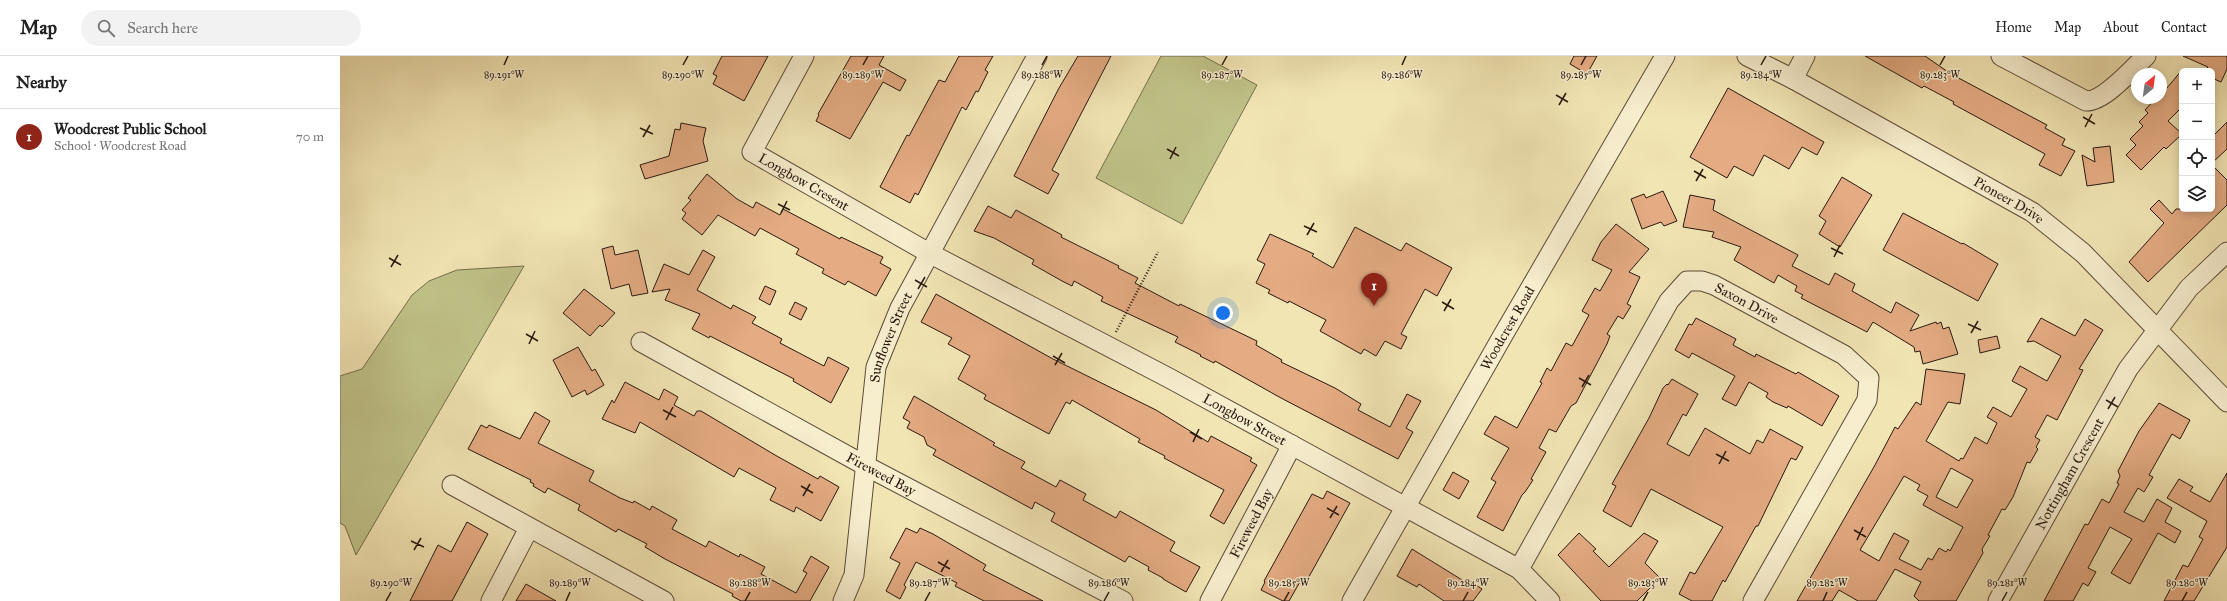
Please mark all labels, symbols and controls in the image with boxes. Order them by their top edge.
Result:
search box [81,10,361,46]
text: Map [20,16,57,39]
icon: search [95,17,117,39]
text: Search here [127,19,198,37]
text: Home [1995,19,2032,36]
text: Map [2054,19,2081,36]
text: About [2103,19,2139,36]
text: Contact [2161,19,2207,36]
north arrow [2131,68,2167,104]
map controls [2179,68,2215,212]
button: + [2179,68,2215,104]
text: 89.291°W [484,69,525,81]
text: 89.290°W [662,69,705,81]
text: 89.289°W [842,69,884,81]
text: 89.288°W [1021,69,1063,81]
text: 89.287°W [1201,69,1243,81]
text: 89.286°W [1381,69,1423,81]
text: 89.285°W [1561,69,1602,81]
text: 89.284°W [1740,69,1782,81]
text: 89.283°W [1920,69,1961,81]
text: Nearby [16,72,67,93]
button: − [2179,104,2215,140]
text: Woodcrest Public School [54,120,207,138]
text: 1 [26,129,32,145]
text: 70 m [296,129,324,145]
text: School · Woodcrest Road [54,138,187,154]
button: locate [2179,140,2215,176]
street label: Longbow Cresent [755,149,852,215]
street label: Pioneer Drive [1970,173,2048,228]
button: layers [2179,176,2215,212]
pin: 1 [1361,273,1387,306]
street label: Saxon Drive [1712,279,1782,327]
street label: Woodcrest Road [1477,283,1539,373]
street label: Sunflower Street [866,289,916,383]
your location [1213,303,1233,323]
street label: Longbow Street [1200,390,1289,449]
street label: Nottingham Crescent [2032,415,2108,533]
street label: Fireweed Bay [843,449,919,500]
street label: Fireweed Bay [1226,485,1277,561]
text: 89.290°W [370,577,413,589]
text: 89.289°W [549,577,591,589]
text: 89.288°W [729,577,771,589]
text: 89.287°W [909,577,951,589]
text: 89.286°W [1088,577,1130,589]
text: 89.285°W [1269,577,1310,589]
text: 89.284°W [1447,577,1489,589]
text: 89.283°W [1628,577,1669,589]
text: 89.282°W [1806,577,1848,589]
text: 89.281°W [1987,577,2028,589]
text: 89.280°W [2166,577,2208,589]

